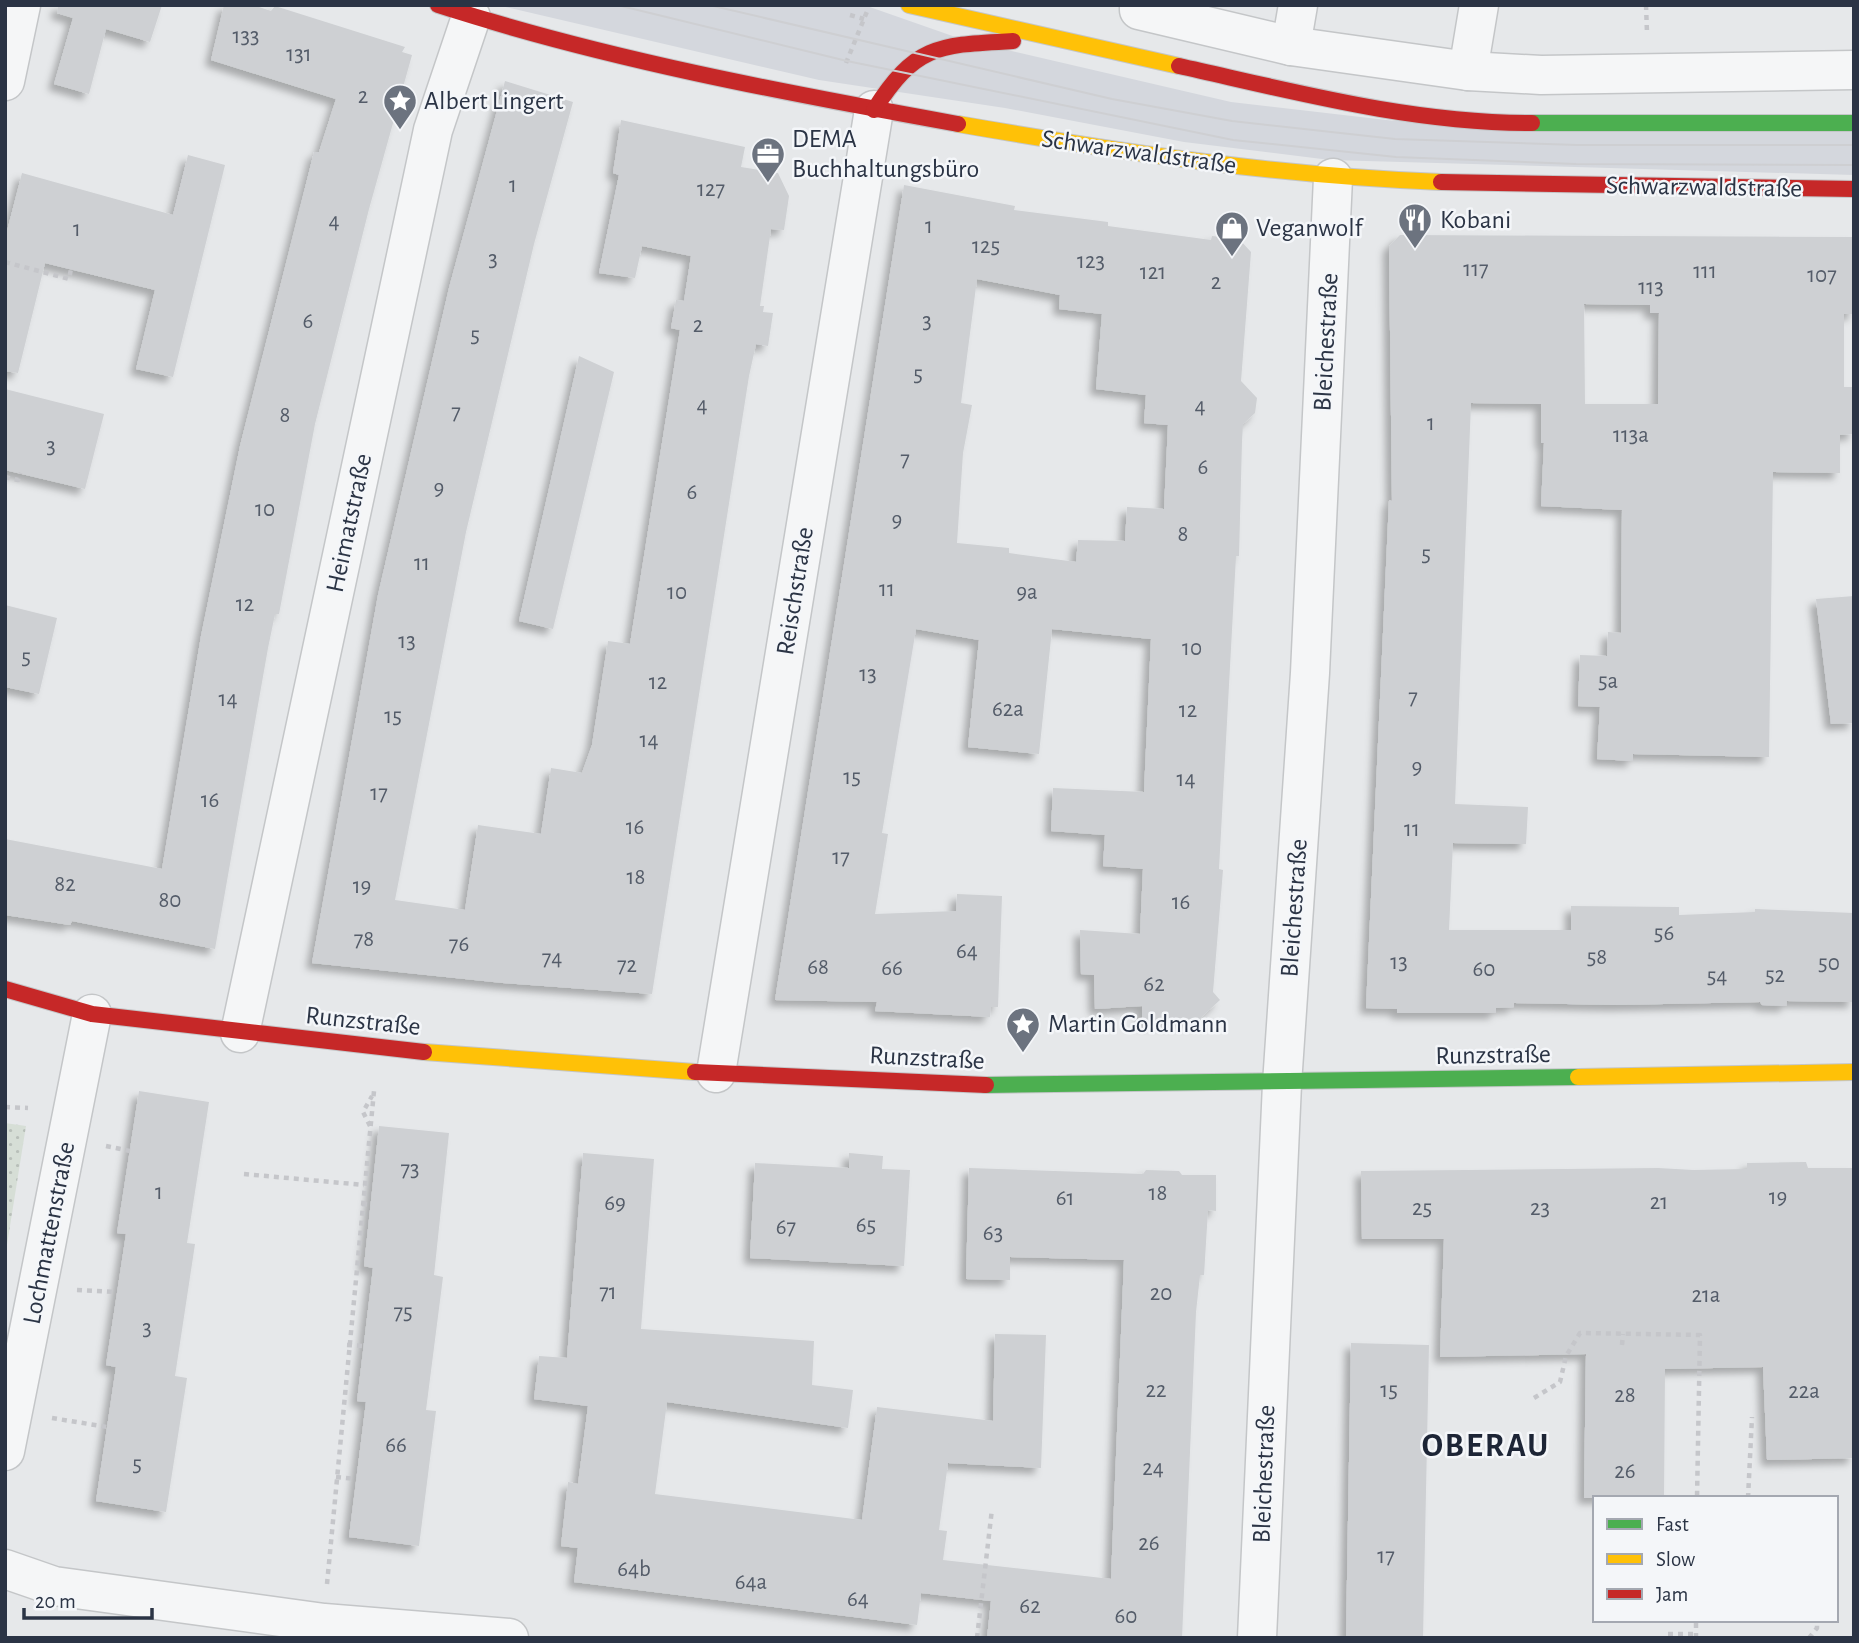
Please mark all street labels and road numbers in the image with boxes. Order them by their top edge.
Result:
street label: Schwarzwaldstraße [1040,125,1238,179]
street label: Schwarzwaldstraße [1606,172,1802,202]
street label: Bleichestraße [1309,272,1343,412]
street label: Heimatstraße [322,451,376,595]
street label: Reischstraße [772,525,818,657]
street label: Bleichestraße [1276,838,1312,978]
street label: Runzstraße [304,1002,422,1040]
street label: Runzstraße [1435,1041,1551,1069]
street label: Runzstraße [869,1042,985,1074]
street label: Lochmattenstraße [19,1140,79,1326]
street label: Bleichestraße [1249,1404,1279,1544]

